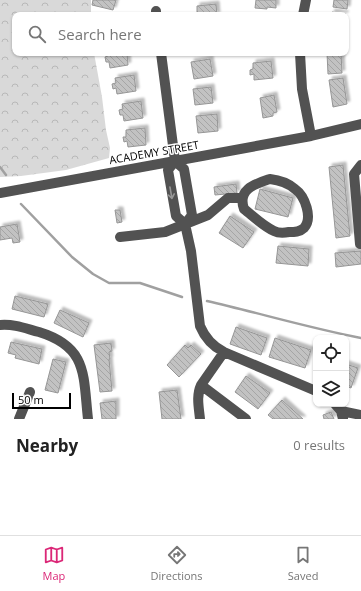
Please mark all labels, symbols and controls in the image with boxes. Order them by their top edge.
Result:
search box [12,12,349,56]
icon: search [26,23,48,45]
text: Search here [58,24,142,44]
street label: ACADEMY STREET [108,137,200,167]
one-way arrow [168,187,176,200]
map controls [313,335,349,407]
button: locate [313,335,349,371]
button: layers [313,371,349,407]
scale bar [12,391,71,410]
text: 50 m [18,392,44,407]
text: Nearby [16,434,78,457]
text: 0 results [293,436,345,454]
tab: Map [43,544,65,583]
tab: Directions [151,544,203,583]
tab: Saved [288,544,318,583]

